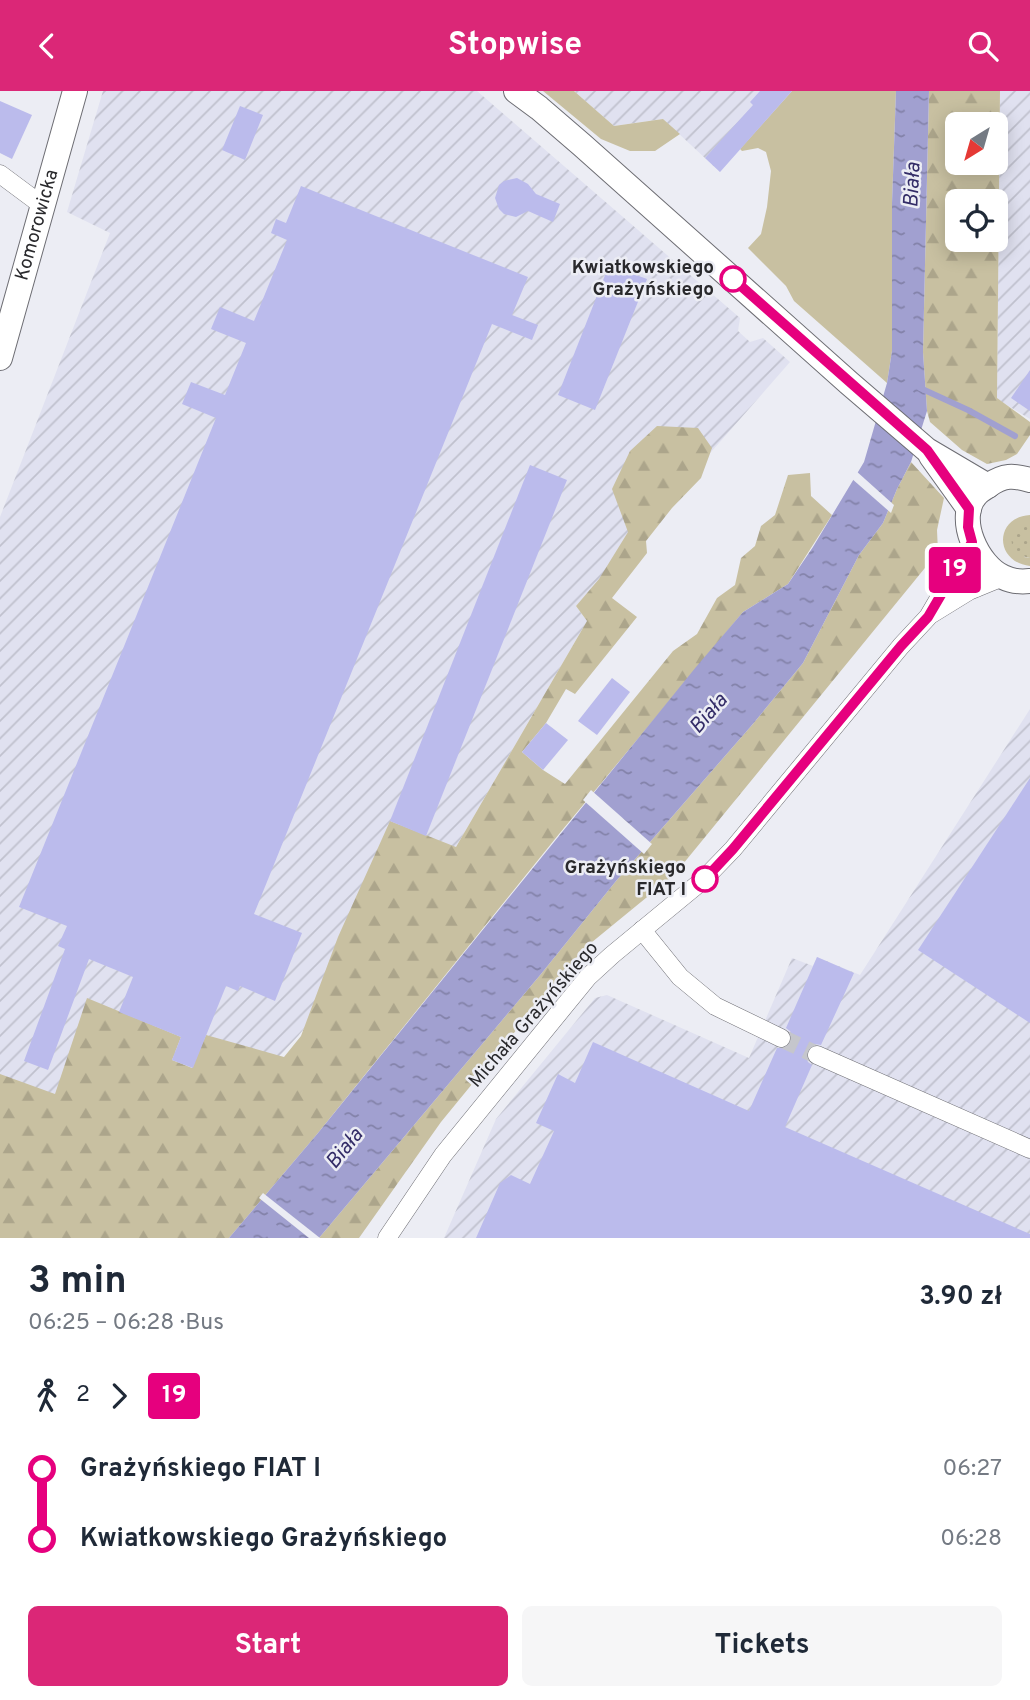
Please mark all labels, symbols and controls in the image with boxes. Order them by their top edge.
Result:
text: Stopwise [448,26,582,66]
icon: back [28,27,66,65]
icon: search [964,27,1002,65]
north arrow [945,112,1008,175]
map controls [945,112,1008,252]
water label: Biała [898,161,928,208]
street label: Komorowicka [10,167,64,283]
button: locate [945,189,1008,252]
place label: Kwiatkowskiego Grażyńskiego [572,256,714,302]
marker: Kwiatkowskiego Grażyńskiego [720,266,746,292]
line badge: 19 [923,547,986,593]
text: 19 [943,555,967,585]
water label: Biała [684,688,734,740]
place label: Grażyńskiego FIAT I [565,856,686,902]
marker: Grażyńskiego FIAT I [692,866,718,892]
street label: Michała Grażyńskiego [464,937,604,1093]
water label: Biała [320,1123,370,1175]
text: 3 min [28,1258,127,1307]
text: 3.90 zł [919,1281,1002,1314]
text: 06:25 – 06:28 · Bus [28,1309,224,1338]
icon: walk [28,1377,66,1415]
icon: forward [100,1377,138,1415]
text: 2 [76,1381,90,1410]
text: 19 [162,1381,186,1411]
text: Grażyńskiego FIAT I [80,1453,321,1486]
text: 06:27 [942,1455,1002,1484]
text: Kwiatkowskiego Grażyńskiego [80,1523,447,1556]
text: 06:28 [940,1525,1002,1554]
button: Start [28,1606,508,1686]
button: Tickets [522,1606,1002,1686]

